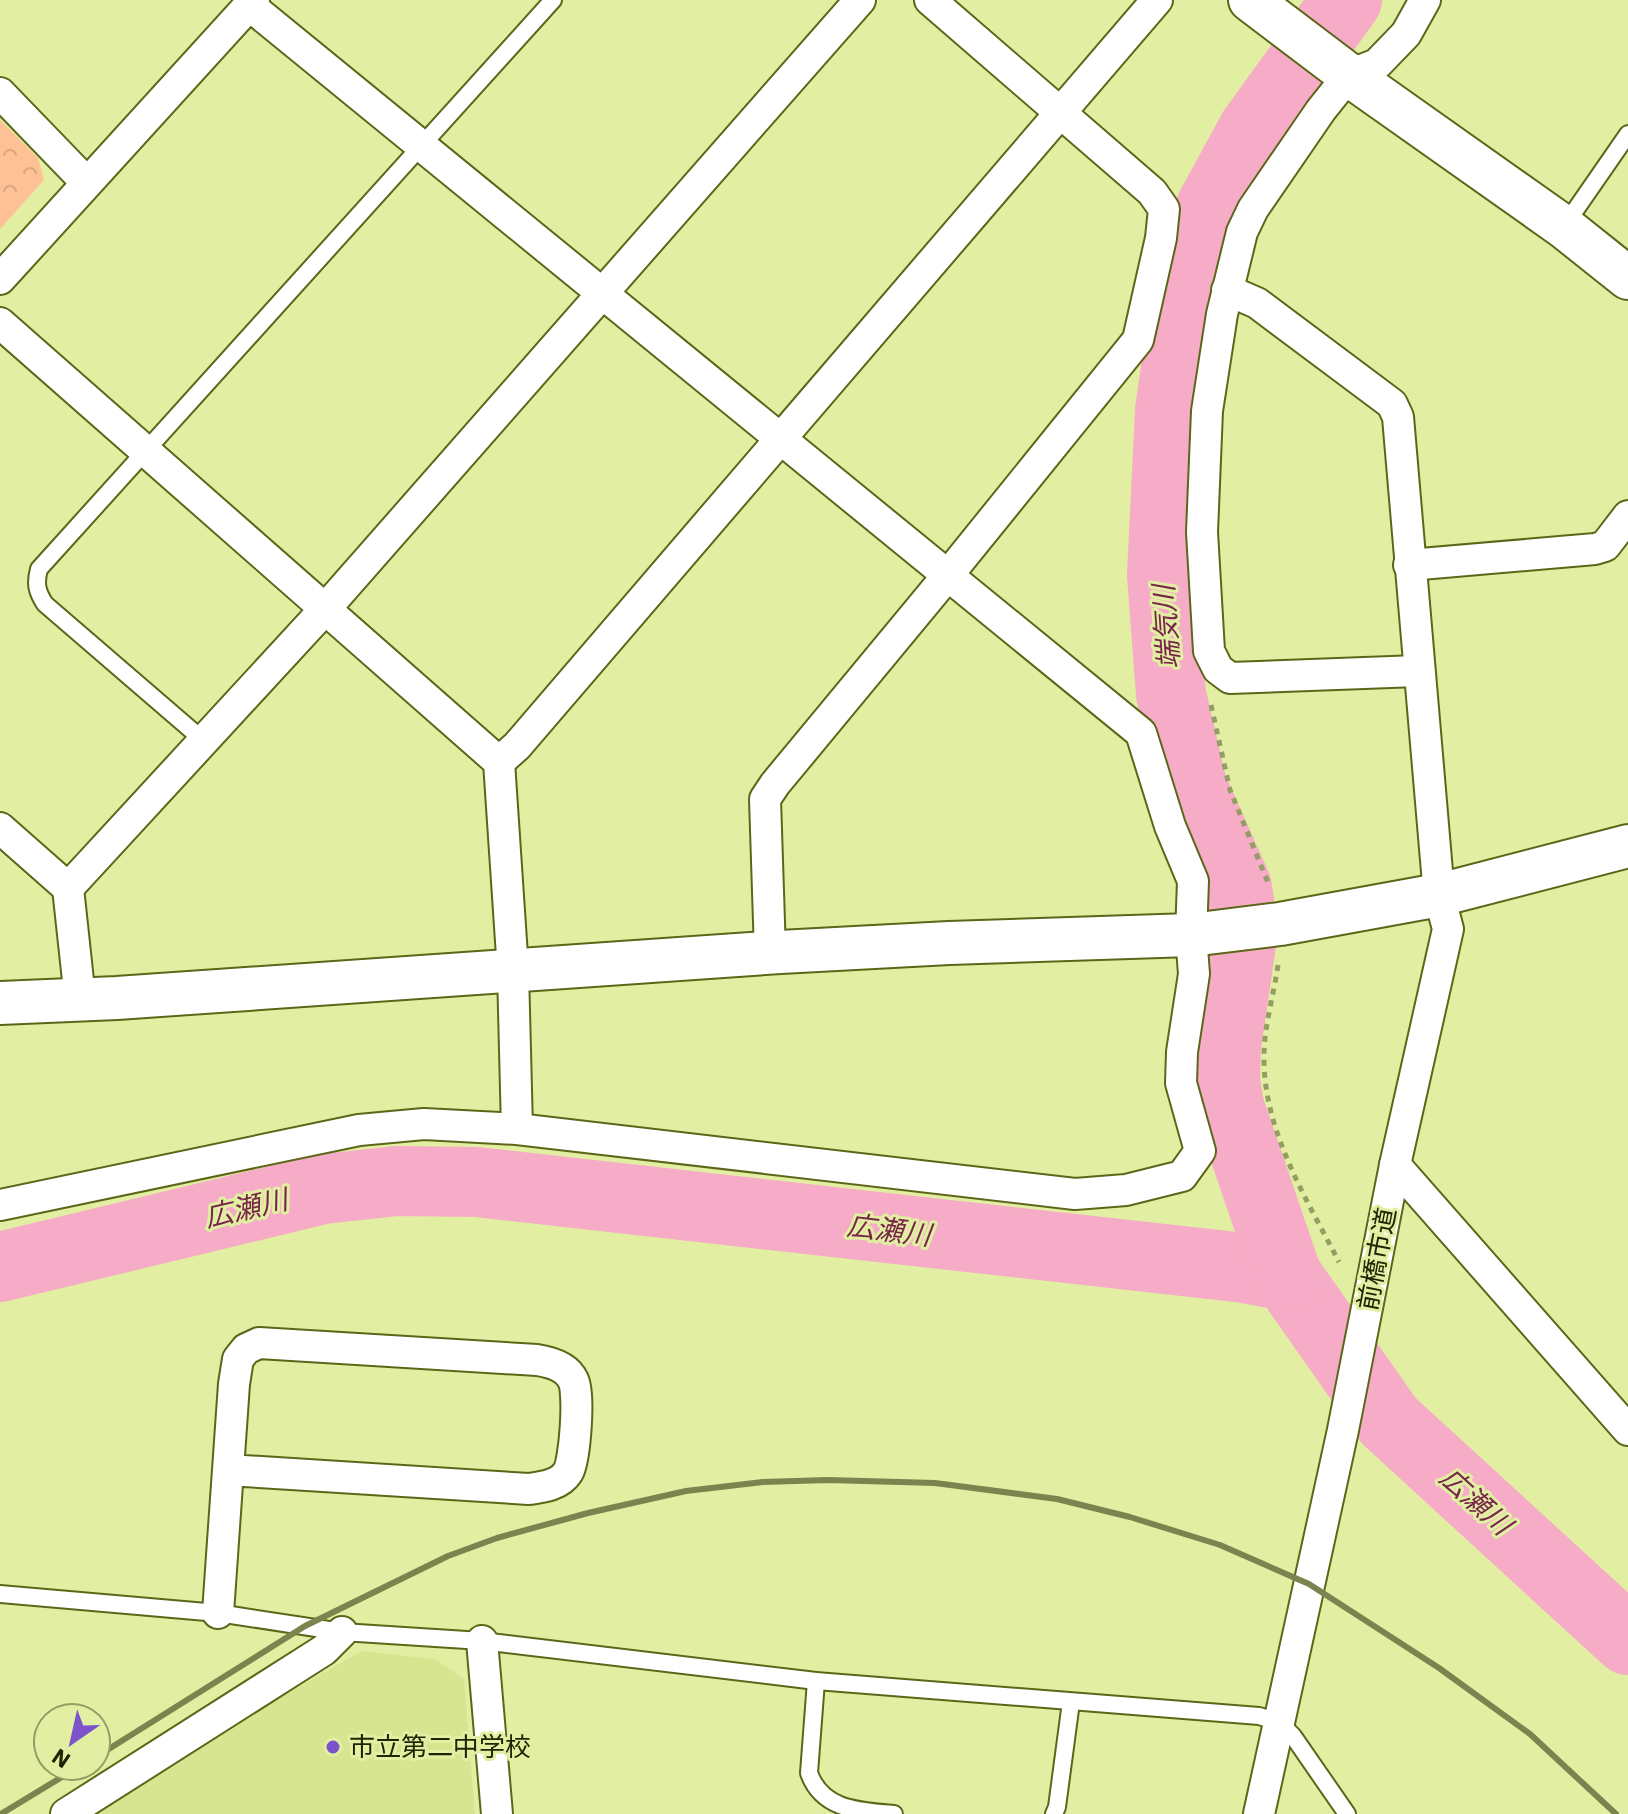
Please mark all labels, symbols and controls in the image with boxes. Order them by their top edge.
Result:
water label: 端気川 [1144,581,1187,670]
water label: 広瀬川 [201,1179,294,1235]
street label: 前橋市道 [1349,1205,1403,1313]
water label: 広瀬川 [845,1206,936,1253]
water label: 広瀬川 [1433,1459,1522,1544]
north arrow [32,1702,112,1782]
place label: 市立第二中学校 [349,1729,531,1763]
marker: 市立第二中学校 [324,1738,342,1756]
text: N [46,1743,75,1775]

